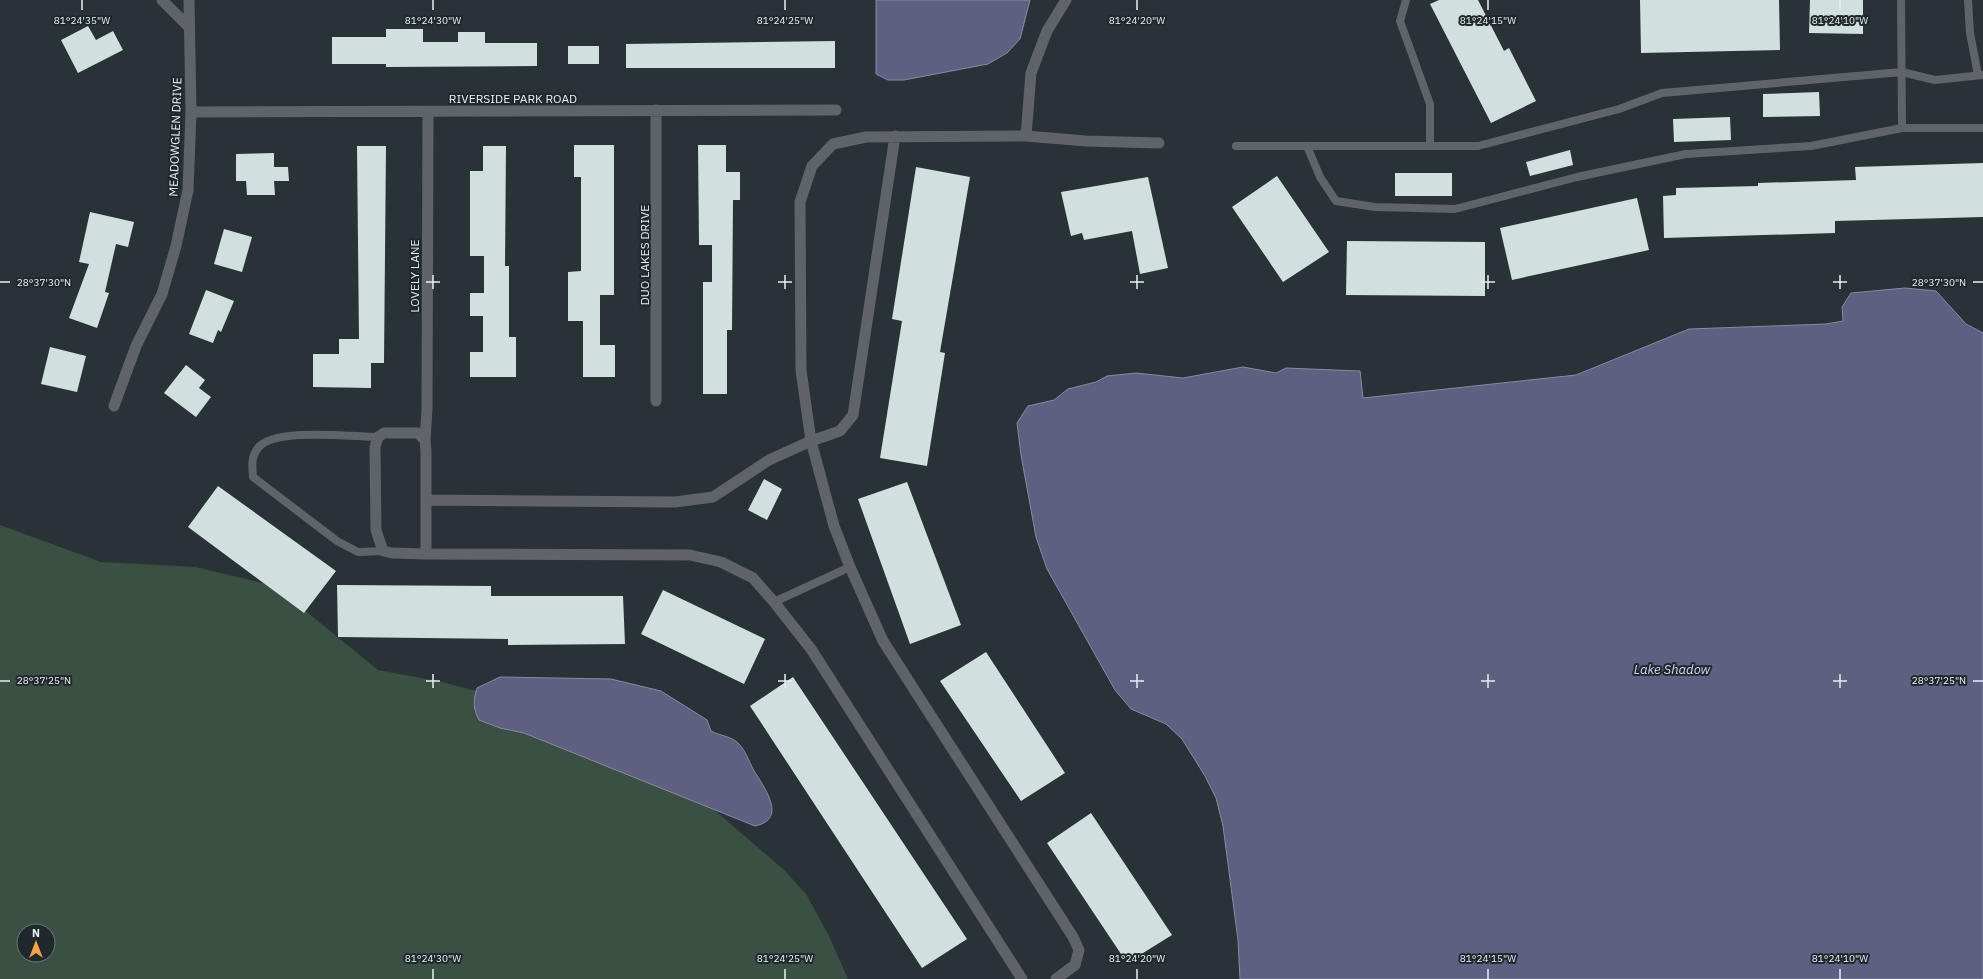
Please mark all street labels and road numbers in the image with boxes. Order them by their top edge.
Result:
street label: MEADOWGLEN DRIVE [165,77,185,197]
street label: RIVERSIDE PARK ROAD [449,91,577,106]
street label: DUO LAKES DRIVE [637,205,652,305]
street label: LOVELY LANE [407,240,422,312]

